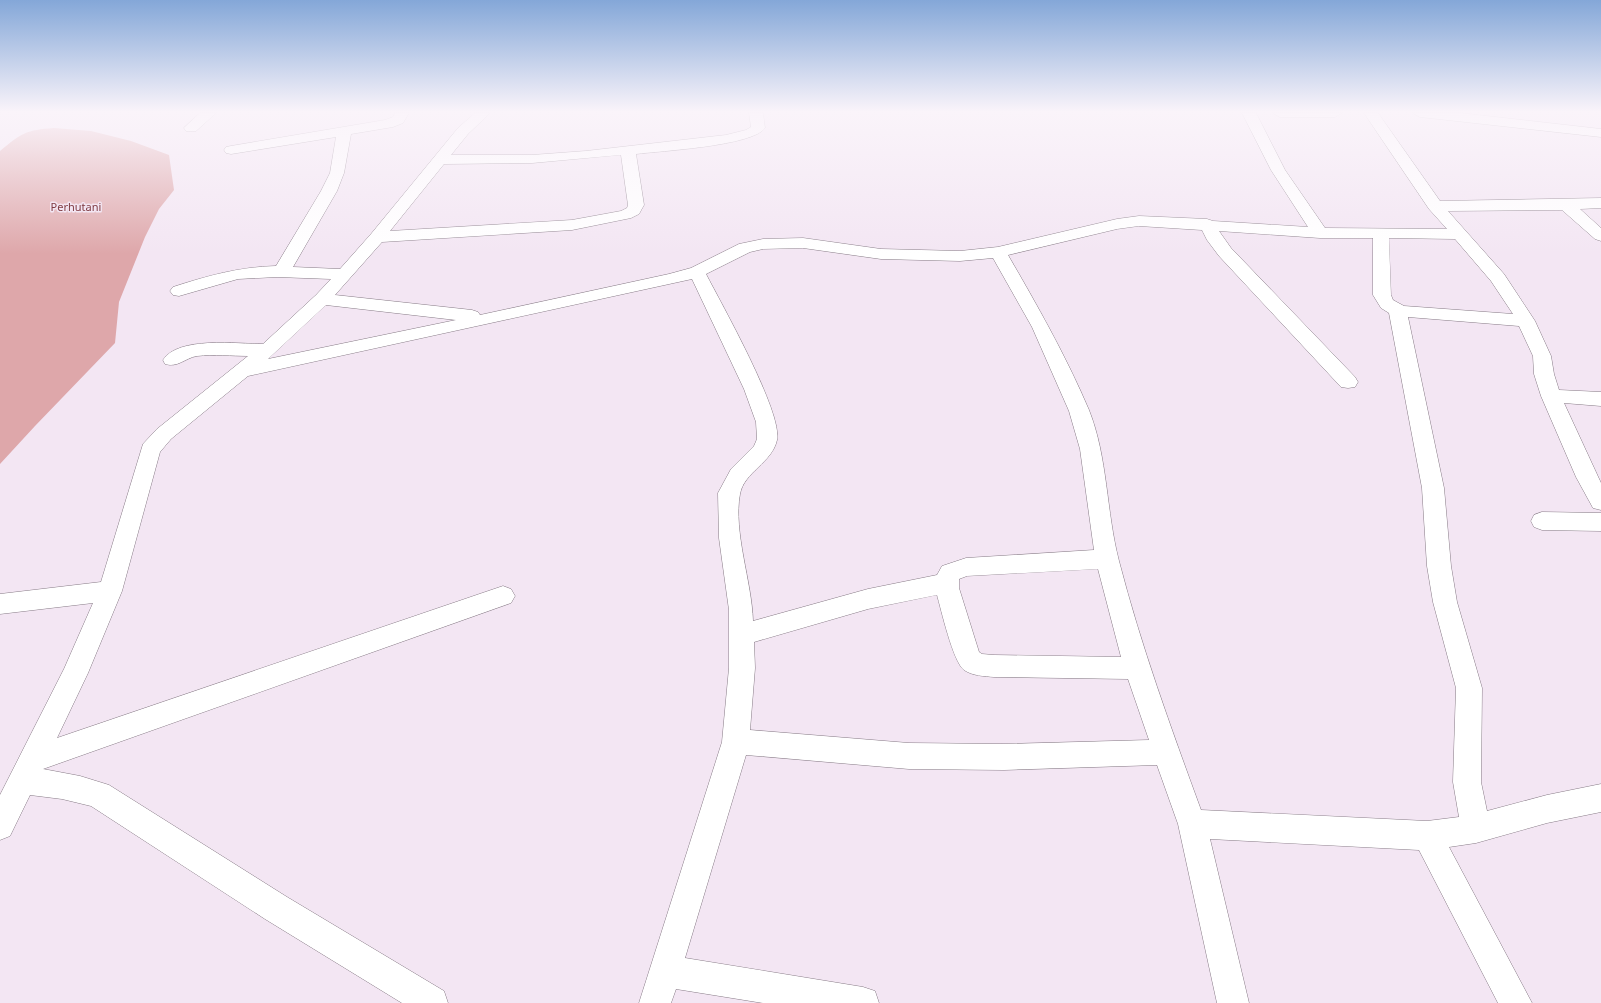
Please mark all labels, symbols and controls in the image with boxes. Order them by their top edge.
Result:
park label: Perhutani [51,199,101,214]

